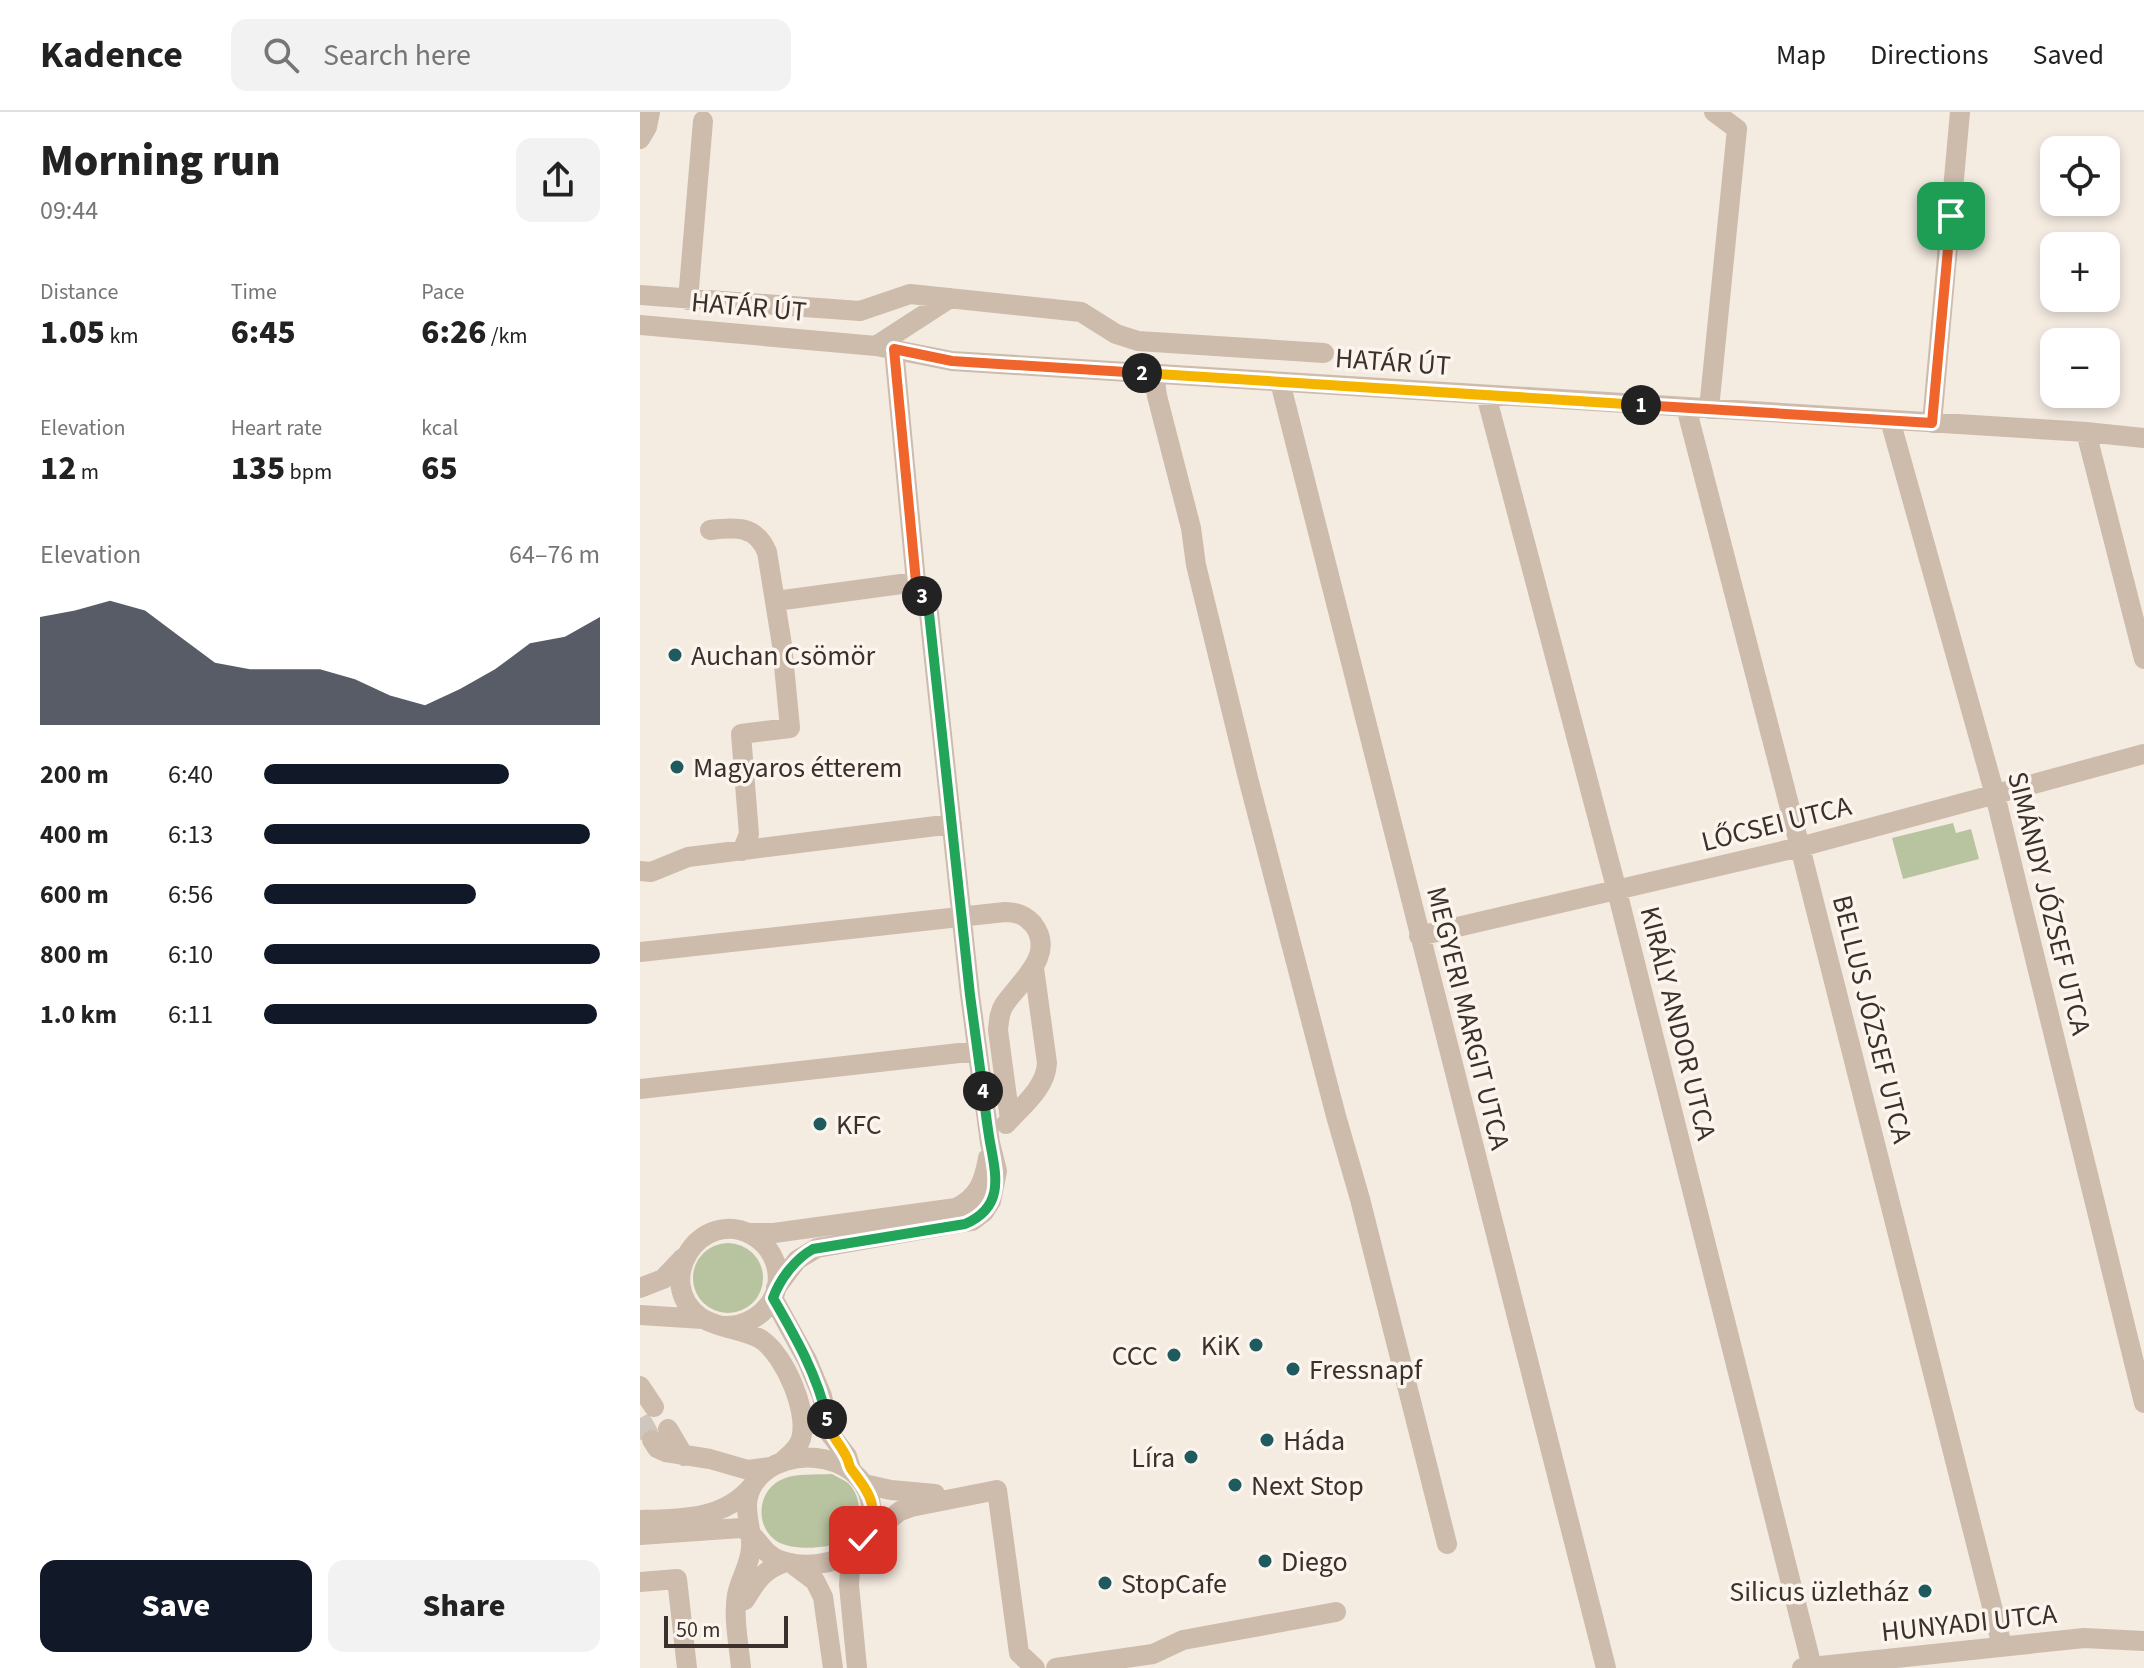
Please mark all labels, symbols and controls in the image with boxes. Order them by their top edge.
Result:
search box [231,19,791,91]
text: Kadence [40,28,183,82]
icon: search [259,33,303,77]
text: Search here [323,34,471,77]
text: Map [1776,35,1826,75]
text: Directions [1870,35,1989,75]
text: Saved [2033,35,2104,75]
text: Morning run [40,130,281,193]
map controls [2040,136,2120,408]
button: locate [2040,136,2120,216]
button: share [516,138,600,222]
pin [1917,182,1985,250]
text: 09:44 [40,192,98,229]
icon: arrive [1929,194,1973,238]
button: + [2040,232,2120,312]
text: Distance [40,276,118,308]
text: Time [231,276,277,308]
text: Pace [421,276,464,308]
street label: HATÁR ÚT [690,282,808,332]
text: 1.05 [40,308,105,357]
text: 6:45 [231,308,296,357]
text: 6:26 [421,308,486,357]
text: km [105,320,139,352]
text: /km [486,320,528,352]
button: − [2040,328,2120,408]
street label: HATÁR ÚT [1334,338,1452,386]
pin: 2 [1122,353,1162,393]
text: 2 [1136,357,1148,389]
pin: 1 [1621,385,1661,425]
text: 1 [1635,389,1647,421]
text: Elevation [40,412,126,444]
text: Heart rate [231,412,322,444]
text: kcal [421,412,458,444]
text: 12 [40,444,76,493]
text: 135 [231,444,285,493]
text: 65 [421,444,458,493]
text: m [76,456,99,488]
text: bpm [285,456,332,488]
text: Elevation [40,536,141,573]
text: 64–76 m [509,536,600,573]
pin: 3 [902,576,942,616]
text: 3 [916,580,928,612]
place label: Auchan Csömör [691,636,876,676]
marker: Auchan Csömör [666,646,684,664]
place label: Magyaros étterem [693,748,903,788]
text: 200 m [40,756,109,793]
text: 6:40 [168,756,213,793]
marker: Magyaros étterem [668,758,686,776]
street label: SIMÁNDY JÓZSEF UTCA [1997,767,2101,1040]
street label: LŐCSEI UTCA [1697,786,1856,862]
text: 400 m [40,816,109,853]
text: 6:13 [168,816,213,853]
text: 600 m [40,876,109,913]
text: 6:56 [168,876,213,913]
street label: MEGYERI MARGIT UTCA [1416,883,1520,1155]
street label: BELLUS JÓZSEF UTCA [1822,891,1922,1148]
street label: KIRÁLY ANDOR UTCA [1630,902,1727,1145]
text: 800 m [40,936,109,973]
text: 6:10 [168,936,213,973]
text: 1.0 km [40,996,117,1033]
text: 6:11 [168,996,213,1033]
pin: 4 [963,1071,1003,1111]
text: 4 [977,1075,989,1107]
place label: KFC [836,1105,882,1145]
marker: KFC [811,1115,829,1133]
place label: KiK [1201,1326,1241,1366]
place label: CCC [1112,1336,1158,1376]
marker: KiK [1247,1336,1265,1354]
marker: CCC [1165,1346,1183,1364]
place label: Fressnapf [1309,1350,1423,1390]
marker: Fressnapf [1284,1360,1302,1378]
pin: 5 [807,1399,847,1439]
text: 5 [821,1403,833,1435]
place label: Háda [1283,1421,1345,1461]
marker: Háda [1258,1431,1276,1449]
place label: Líra [1131,1438,1175,1478]
marker: Líra [1182,1448,1200,1466]
place label: Next Stop [1251,1466,1364,1506]
marker: Next Stop [1226,1476,1244,1494]
pin [829,1506,897,1574]
icon: check [841,1518,885,1562]
place label: Diego [1281,1542,1348,1582]
marker: Diego [1256,1552,1274,1570]
button: Save [40,1560,312,1652]
button: Share [328,1560,600,1652]
place label: StopCafe [1121,1564,1227,1604]
place label: Silicus üzletház [1729,1572,1909,1612]
marker: StopCafe [1096,1574,1114,1592]
marker: Silicus üzletház [1916,1582,1934,1600]
street label: HUNYADI UTCA [1879,1594,2060,1652]
scale bar [664,1612,788,1648]
text: 50 m [676,1614,721,1646]

